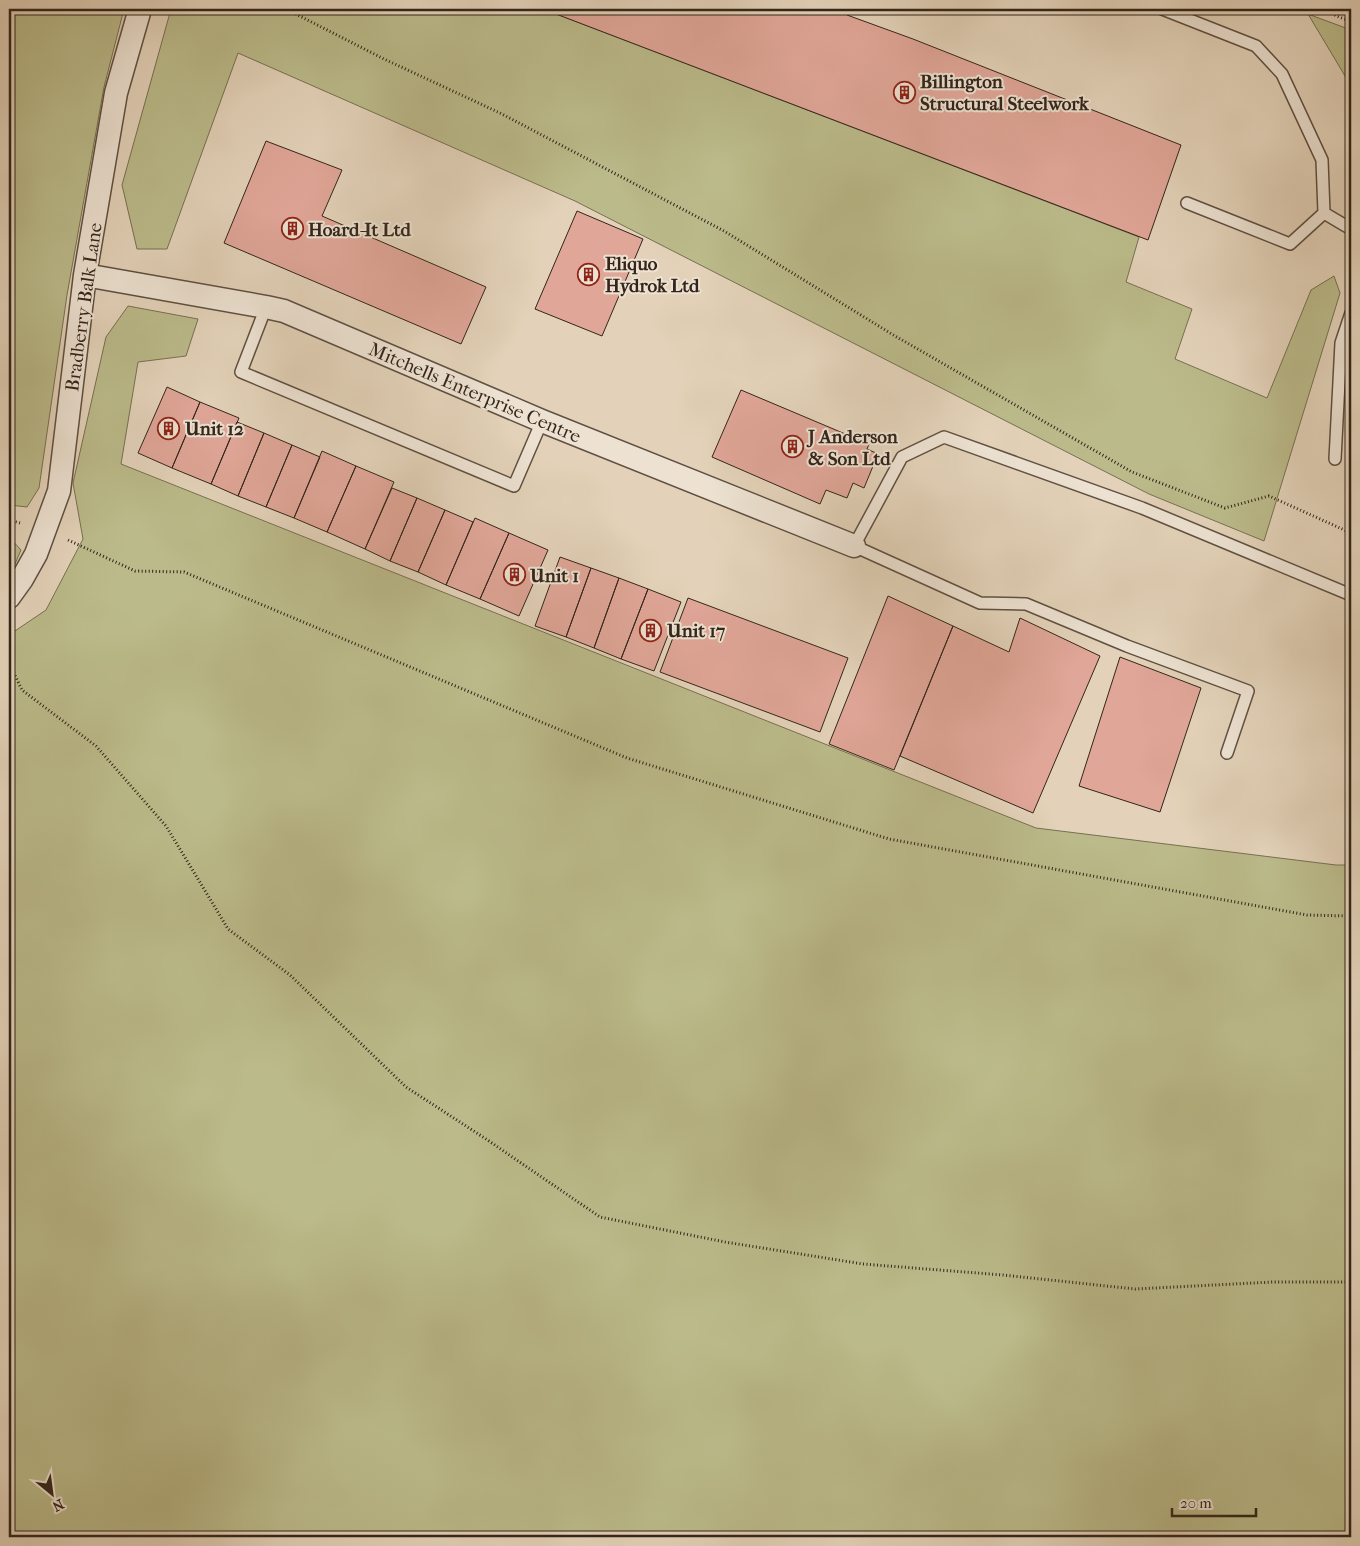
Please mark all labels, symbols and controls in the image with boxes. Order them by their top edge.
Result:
place label: Billington Structural Steelwork [920,71,1090,115]
building icon: Billington Structural Steelwork [892,80,916,104]
building icon: Hoard-It Ltd [280,217,304,241]
place label: Hoard-It Ltd [308,219,412,241]
street label: Bradberry Balk Lane [61,221,107,393]
place label: Eliquo Hydrok Ltd [605,253,700,297]
building icon: Eliquo Hydrok Ltd [577,262,601,286]
street label: Mitchells Enterprise Centre [365,338,584,448]
building icon: Unit 12 [157,416,181,440]
place label: Unit 12 [184,418,244,440]
place label: J Anderson & Son Ltd [806,426,899,470]
building icon: J Anderson & Son Ltd [780,435,804,459]
building icon: Unit 1 [502,563,526,587]
place label: Unit 1 [529,565,579,587]
building icon: Unit 17 [639,618,663,642]
place label: Unit 17 [666,620,725,642]
north arrow [28,1468,78,1518]
scale bar [1172,1486,1256,1518]
text: 20 m [1180,1494,1212,1512]
text: N [49,1495,67,1515]

